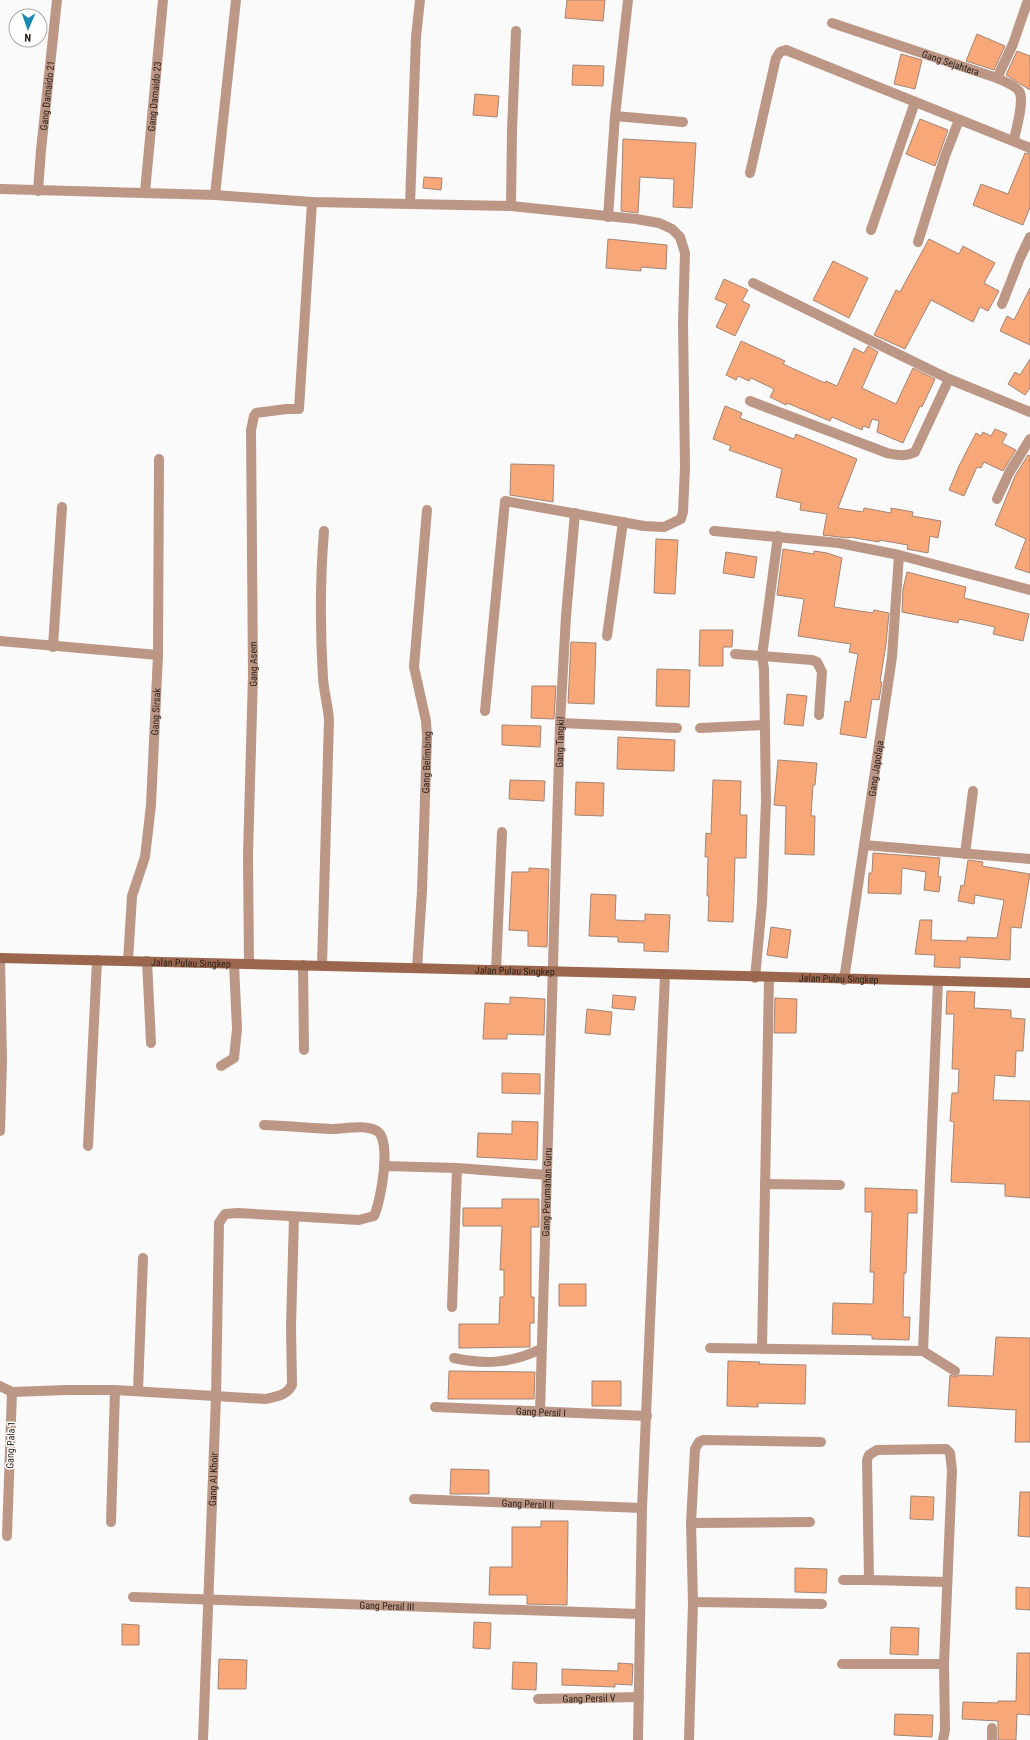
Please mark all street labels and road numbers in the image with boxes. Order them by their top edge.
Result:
street label: Gang Sejahtera [920,48,981,78]
street label: Gang Damaido 21 [38,60,57,131]
street label: Gang Damaido 23 [146,61,163,132]
street label: Gang Asem [248,641,259,687]
street label: Gang Sirsak [149,687,162,736]
street label: Gang Tangkil [554,717,566,768]
street label: Gang Belimbing [420,731,433,793]
street label: Gang Japolaja [866,739,886,797]
street label: Jalan Pulau Singkep [151,957,231,970]
street label: Jalan Pulau Singkep [475,965,555,977]
street label: Jalan Pulau Singkep [799,972,879,985]
street label: Gang Perumahan Guru [540,1147,554,1237]
street label: Gang Persil I [516,1405,566,1419]
street label: Gang Pala 1 [4,1421,17,1469]
street label: Gang Al Khoir [207,1452,220,1506]
street label: Gang Persil II [501,1497,554,1511]
street label: Gang Persil III [359,1600,414,1612]
street label: Gang Persil V [562,1692,616,1705]

